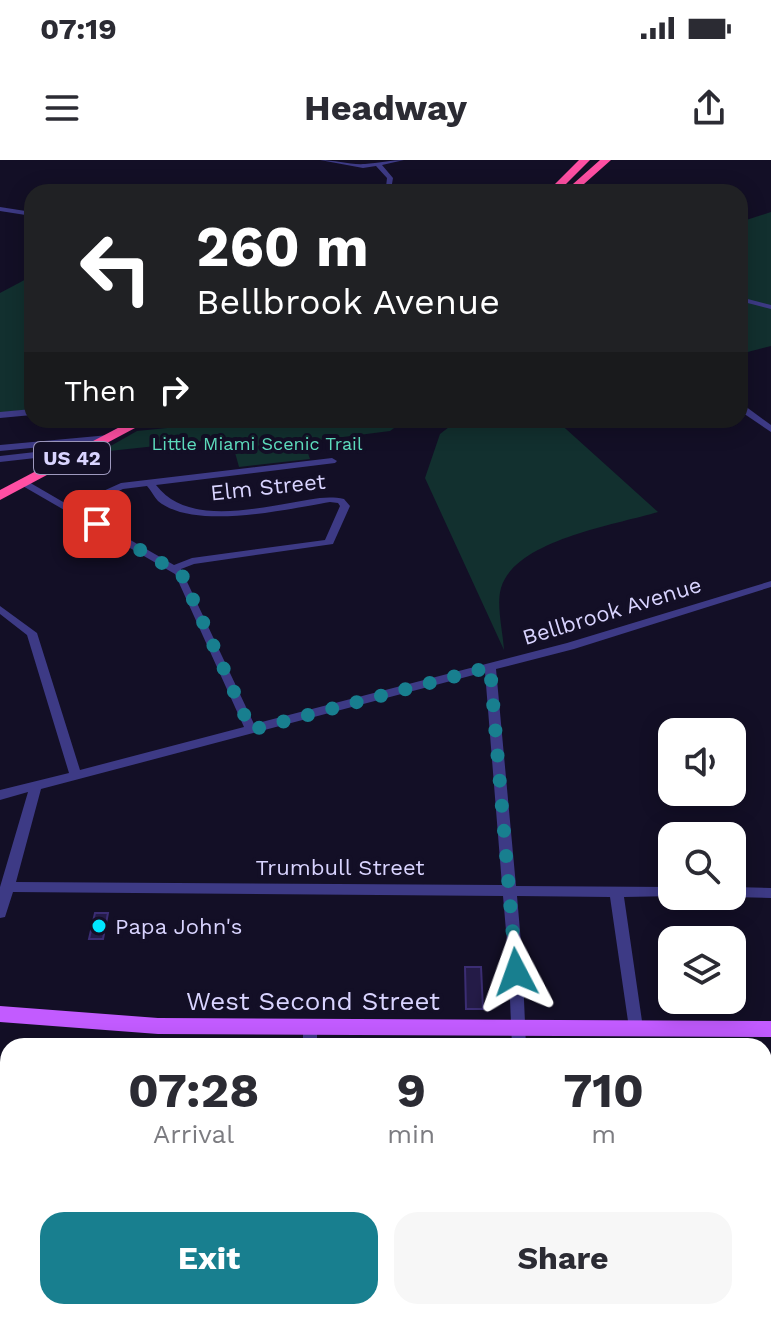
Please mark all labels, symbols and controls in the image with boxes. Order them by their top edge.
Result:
text: 07:19 [40,11,117,46]
icon: menu [40,86,84,130]
icon: share [687,86,731,130]
text: Headway [304,87,467,129]
text: 260 m [196,214,369,280]
icon: left [64,216,168,320]
text: Bellbrook Avenue [196,281,500,323]
icon: right [152,368,196,412]
text: Then [64,373,136,408]
park label: Little Miami Scenic Trail [152,433,363,454]
road number: US 42 [34,442,110,474]
street label: Elm Street [209,469,327,505]
pin [63,490,131,558]
icon: arrive [75,502,119,546]
street label: Bellbrook Avenue [520,572,704,650]
map controls [658,718,746,1014]
button: sound [658,718,746,806]
button: search [658,822,746,910]
street label: Trumbull Street [255,855,425,880]
place label: Papa John's [115,914,242,939]
marker: Papa John's [90,917,108,935]
button: layers [658,926,746,1014]
position arrow [474,930,558,1014]
street label: West Second Street [186,986,440,1016]
text: 07:28 [128,1062,259,1119]
text: 9 [396,1062,426,1119]
text: 710 [563,1062,644,1119]
text: Arrival [153,1119,234,1149]
text: min [387,1119,435,1149]
text: m [591,1119,616,1149]
button: Exit [40,1212,378,1304]
button: Share [394,1212,732,1304]

